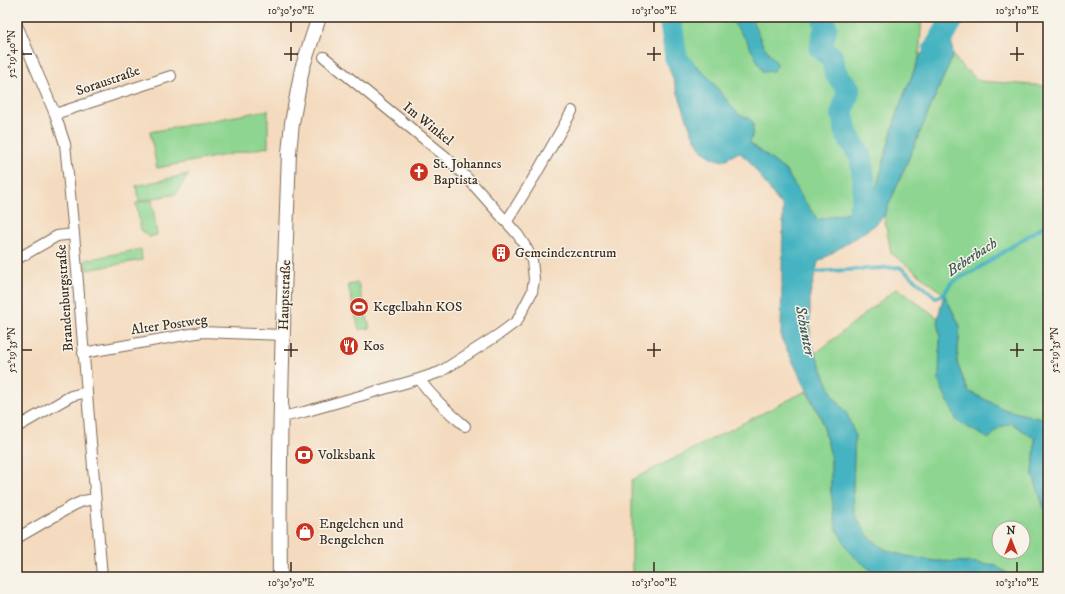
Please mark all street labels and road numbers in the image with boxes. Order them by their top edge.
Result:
street label: Soraustraße [74,62,143,100]
street label: Im Winkel [399,98,458,150]
street label: Brandenburgstraße [52,244,78,352]
street label: Hauptstraße [275,259,295,331]
street label: Alter Postweg [130,311,209,339]

